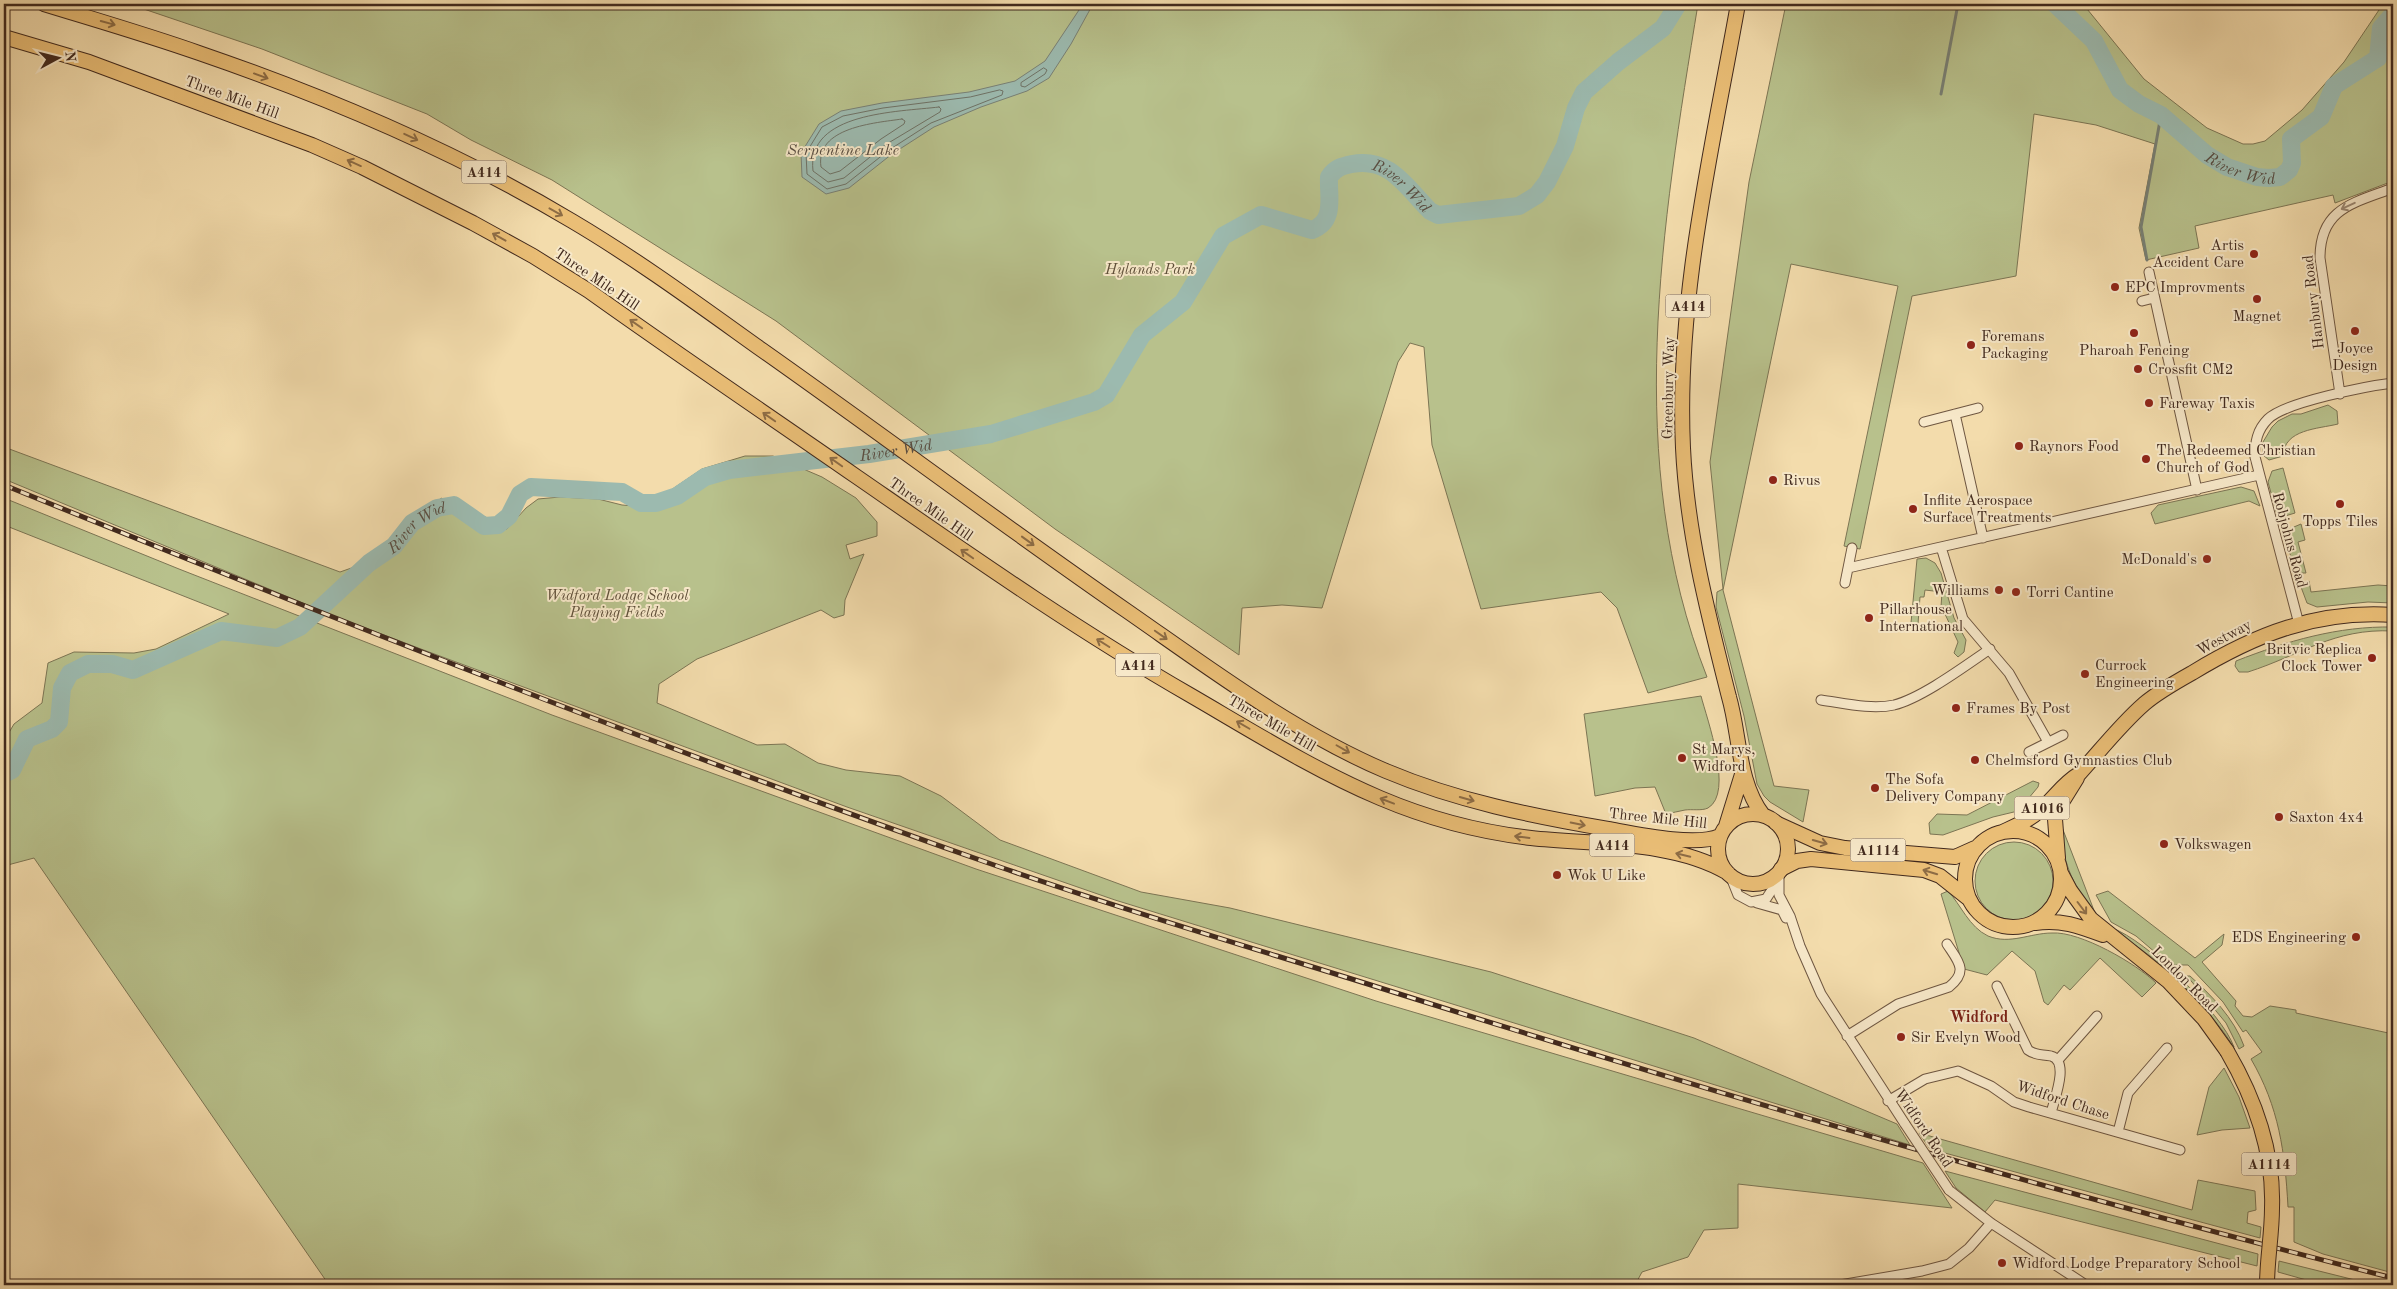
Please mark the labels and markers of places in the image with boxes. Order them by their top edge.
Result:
place label: Artis Accident Care [2153,239,2244,271]
marker: Artis Accident Care [2248,248,2260,260]
marker: EPC Improvments [2109,281,2121,293]
place label: EPC Improvments [2125,281,2245,296]
marker: Magnet [2251,293,2263,305]
place label: Magnet [2233,310,2281,325]
marker: Joyce Design [2349,325,2361,337]
marker: Pharoah Fencing [2128,327,2140,339]
place label: Foremans Packaging [1981,330,2048,362]
marker: Foremans Packaging [1965,339,1977,351]
place label: Joyce Design [2332,342,2378,374]
place label: Pharoah Fencing [2079,344,2189,359]
marker: Crossfit CM2 [2132,363,2144,375]
place label: Crossfit CM2 [2148,363,2233,378]
marker: Fareway Taxis [2143,397,2155,409]
place label: Fareway Taxis [2159,397,2255,412]
marker: Raynors Food [2013,440,2025,452]
place label: Raynors Food [2029,440,2119,455]
place label: The Redeemed Christian Church of God [2156,444,2316,476]
marker: The Redeemed Christian Church of God [2140,453,2152,465]
marker: Rivus [1767,474,1779,486]
place label: Rivus [1783,474,1820,489]
place label: Inflite Aerospace Surface Treatments [1923,494,2052,526]
marker: Topps Tiles [2334,498,2346,510]
marker: Inflite Aerospace Surface Treatments [1907,503,1919,515]
place label: Topps Tiles [2302,515,2378,530]
place label: McDonald's [2121,553,2197,568]
marker: McDonald's [2201,553,2213,565]
place label: Williams [1932,584,1989,599]
marker: Williams [1993,584,2005,596]
marker: Torri Cantine [2010,586,2022,598]
place label: Torri Cantine [2026,586,2114,601]
place label: Pillarhouse International [1879,603,1963,635]
marker: Pillarhouse International [1863,612,1875,624]
place label: Britvic Replica Clock Tower [2266,643,2363,675]
marker: Britvic Replica Clock Tower [2366,652,2378,664]
place label: Currock Engineering [2095,659,2174,691]
marker: Currock Engineering [2079,668,2091,680]
marker: Frames By Post [1950,702,1962,714]
place label: Frames By Post [1966,702,2070,717]
place label: St Marys, Widford [1692,743,1756,775]
marker: St Marys, Widford [1676,752,1688,764]
marker: Chelmsford Gymnastics Club [1969,754,1981,766]
place label: Chelmsford Gymnastics Club [1985,754,2172,769]
place label: The Sofa Delivery Company [1885,773,2005,805]
marker: The Sofa Delivery Company [1869,782,1881,794]
marker: Saxton 4x4 [2273,811,2285,823]
place label: Saxton 4x4 [2289,811,2364,826]
marker: Volkswagen [2158,838,2170,850]
place label: Volkswagen [2174,838,2252,853]
marker: Wok U Like [1551,869,1563,881]
place label: Wok U Like [1567,869,1646,884]
place label: EDS Engineering [2232,931,2346,946]
marker: EDS Engineering [2350,931,2362,943]
marker: Sir Evelyn Wood [1895,1031,1907,1043]
place label: Sir Evelyn Wood [1911,1031,2021,1046]
marker: Widford Lodge Preparatory School [1996,1257,2008,1269]
place label: Widford Lodge Preparatory School [2012,1257,2240,1272]

